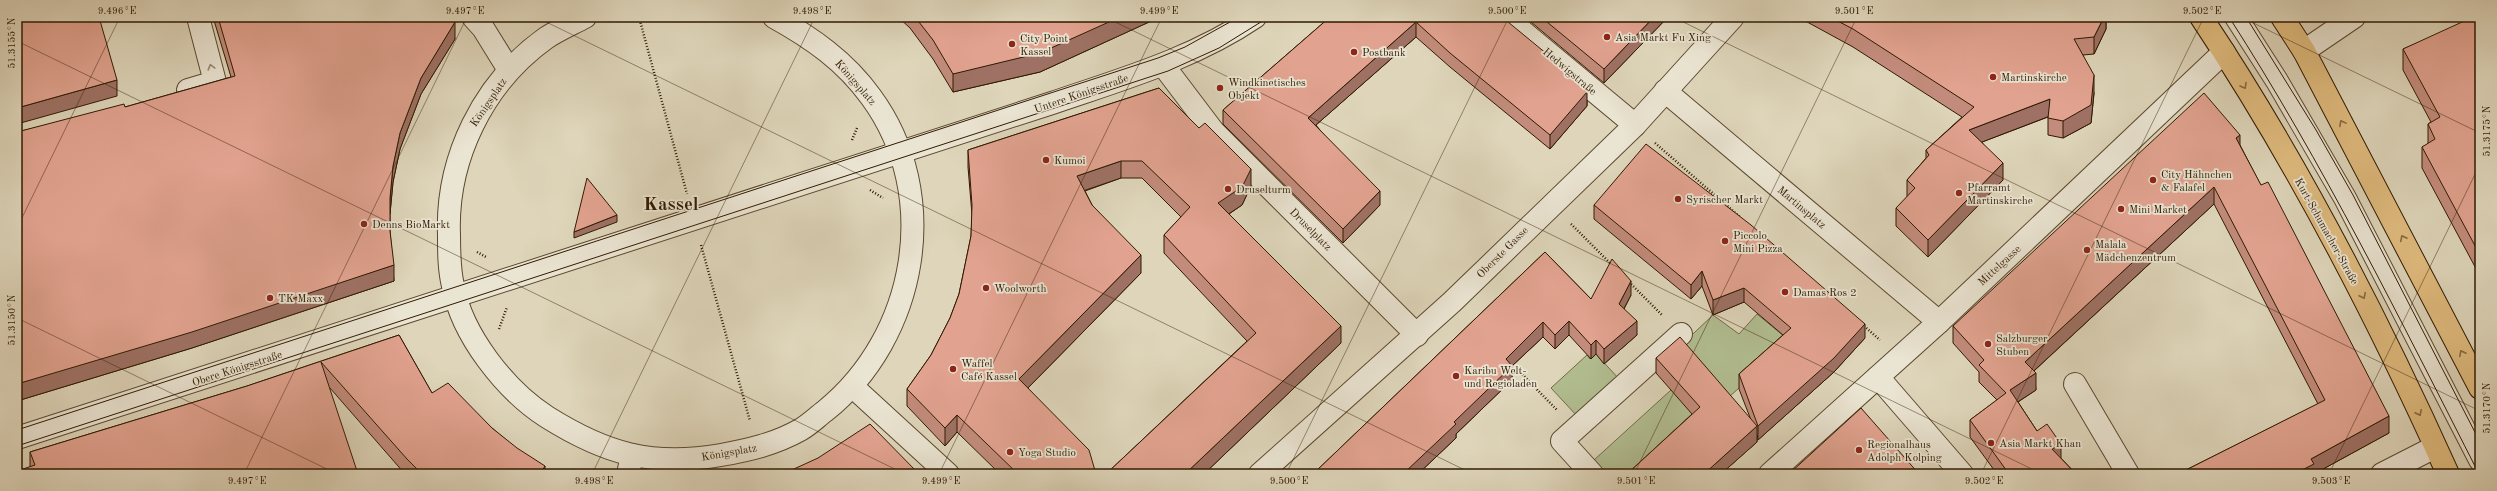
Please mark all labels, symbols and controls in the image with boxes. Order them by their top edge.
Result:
text: 9.496°E [98,6,136,16]
text: 9.497°E [446,6,484,16]
text: 9.498°E [793,6,831,16]
text: 9.499°E [1140,6,1178,16]
text: 9.500°E [1488,6,1526,16]
text: 9.501°E [1835,6,1873,16]
text: 9.502°E [2183,6,2221,16]
text: 51.3155°N [7,17,17,69]
marker: Asia Markt Fu Xing [1602,32,1612,42]
place label: Asia Markt Fu Xing [1615,33,1711,44]
place label: City Point Kassel [1020,34,1068,58]
marker: City Point Kassel [1007,39,1017,49]
marker: Postbank [1349,47,1359,57]
street label: Hedwigstraße [1540,47,1598,98]
place label: Postbank [1362,48,1406,59]
street label: Königsplatz [832,58,878,108]
one-way arrow [207,64,216,71]
marker: Martinskirche [1988,72,1998,82]
street label: Untere Königsstraße [1033,73,1130,116]
place label: Martinskirche [2001,73,2067,84]
street label: Königsplatz [469,76,510,129]
place label: Windkinetisches Objekt [1228,78,1306,102]
one-way arrow [2239,82,2246,89]
marker: Windkinetisches Objekt [1215,83,1225,93]
text: 51.3175°N [2482,105,2492,157]
one-way arrow [2339,119,2347,127]
marker: Kumoi [1041,155,1051,165]
place label: Kumoi [1054,156,1085,167]
place label: City Hähnchen & Falafel [2161,170,2232,194]
marker: City Hähnchen & Falafel [2148,175,2158,185]
street label: Kurt-Schumacher-Straße [2292,177,2360,287]
place label: Pfarramt Martinskirche [1967,183,2033,207]
marker: Druselturm [1223,184,1233,194]
place label: Druselturm [1236,185,1291,196]
street label: Martinsplatz [1775,185,1827,232]
marker: Pfarramt Martinskirche [1954,188,1964,198]
marker: Syrischer Markt [1673,194,1683,204]
place label: Syrischer Markt [1686,195,1763,206]
district label: Kassel [643,196,699,215]
marker: Mini Market [2116,204,2126,214]
place label: Mini Market [2129,205,2187,216]
street label: Druselplatz [1287,207,1333,253]
marker: Denns BioMarkt [359,219,369,229]
place label: Denns BioMarkt [372,220,450,231]
street label: Oberste Gasse [1475,225,1531,281]
place label: Piccolo Mini Pizza [1733,231,1783,255]
one-way arrow [2400,234,2407,242]
marker: Piccolo Mini Pizza [1720,236,1730,246]
place label: Malala Mädchenzentrum [2095,240,2176,264]
street label: Mittelgasse [1977,244,2023,289]
marker: Malala Mädchenzentrum [2082,245,2092,255]
marker: Woolworth [981,283,991,293]
place label: Woolworth [994,284,1046,295]
marker: Damas Ros 2 [1780,287,1790,297]
place label: Damas Ros 2 [1793,288,1857,299]
one-way arrow [2358,292,2366,300]
marker: TK Maxx [265,293,275,303]
text: 51.3150°N [7,294,17,346]
place label: TK Maxx [278,294,324,305]
place label: Salzburger Stuben [1996,334,2048,358]
marker: Salzburger Stuben [1983,339,1993,349]
street label: Obere Königsstraße [191,350,284,389]
one-way arrow [2459,350,2467,357]
place label: Waffel Café Kassel [961,359,1017,383]
marker: Waffel Café Kassel [948,364,958,374]
place label: Karibu Welt- und Regioladen [1464,366,1537,390]
marker: Karibu Welt- und Regioladen [1451,371,1461,381]
text: 51.3170°N [2482,382,2492,434]
one-way arrow [2414,409,2422,417]
marker: Asia Markt Khan [1986,438,1996,448]
place label: Asia Markt Khan [1999,439,2081,450]
place label: Regionalhaus Adolph Kolping [1867,440,1942,464]
street label: Königsplatz [701,443,758,464]
marker: Regionalhaus Adolph Kolping [1854,445,1864,455]
marker: Yoga Studio [1005,447,1015,457]
place label: Yoga Studio [1018,448,1076,459]
text: 9.497°E [228,476,266,486]
text: 9.498°E [575,476,613,486]
text: 9.499°E [922,476,960,486]
text: 9.500°E [1270,476,1308,486]
text: 9.501°E [1617,476,1655,486]
text: 9.502°E [1965,476,2003,486]
text: 9.503°E [2312,476,2350,486]

